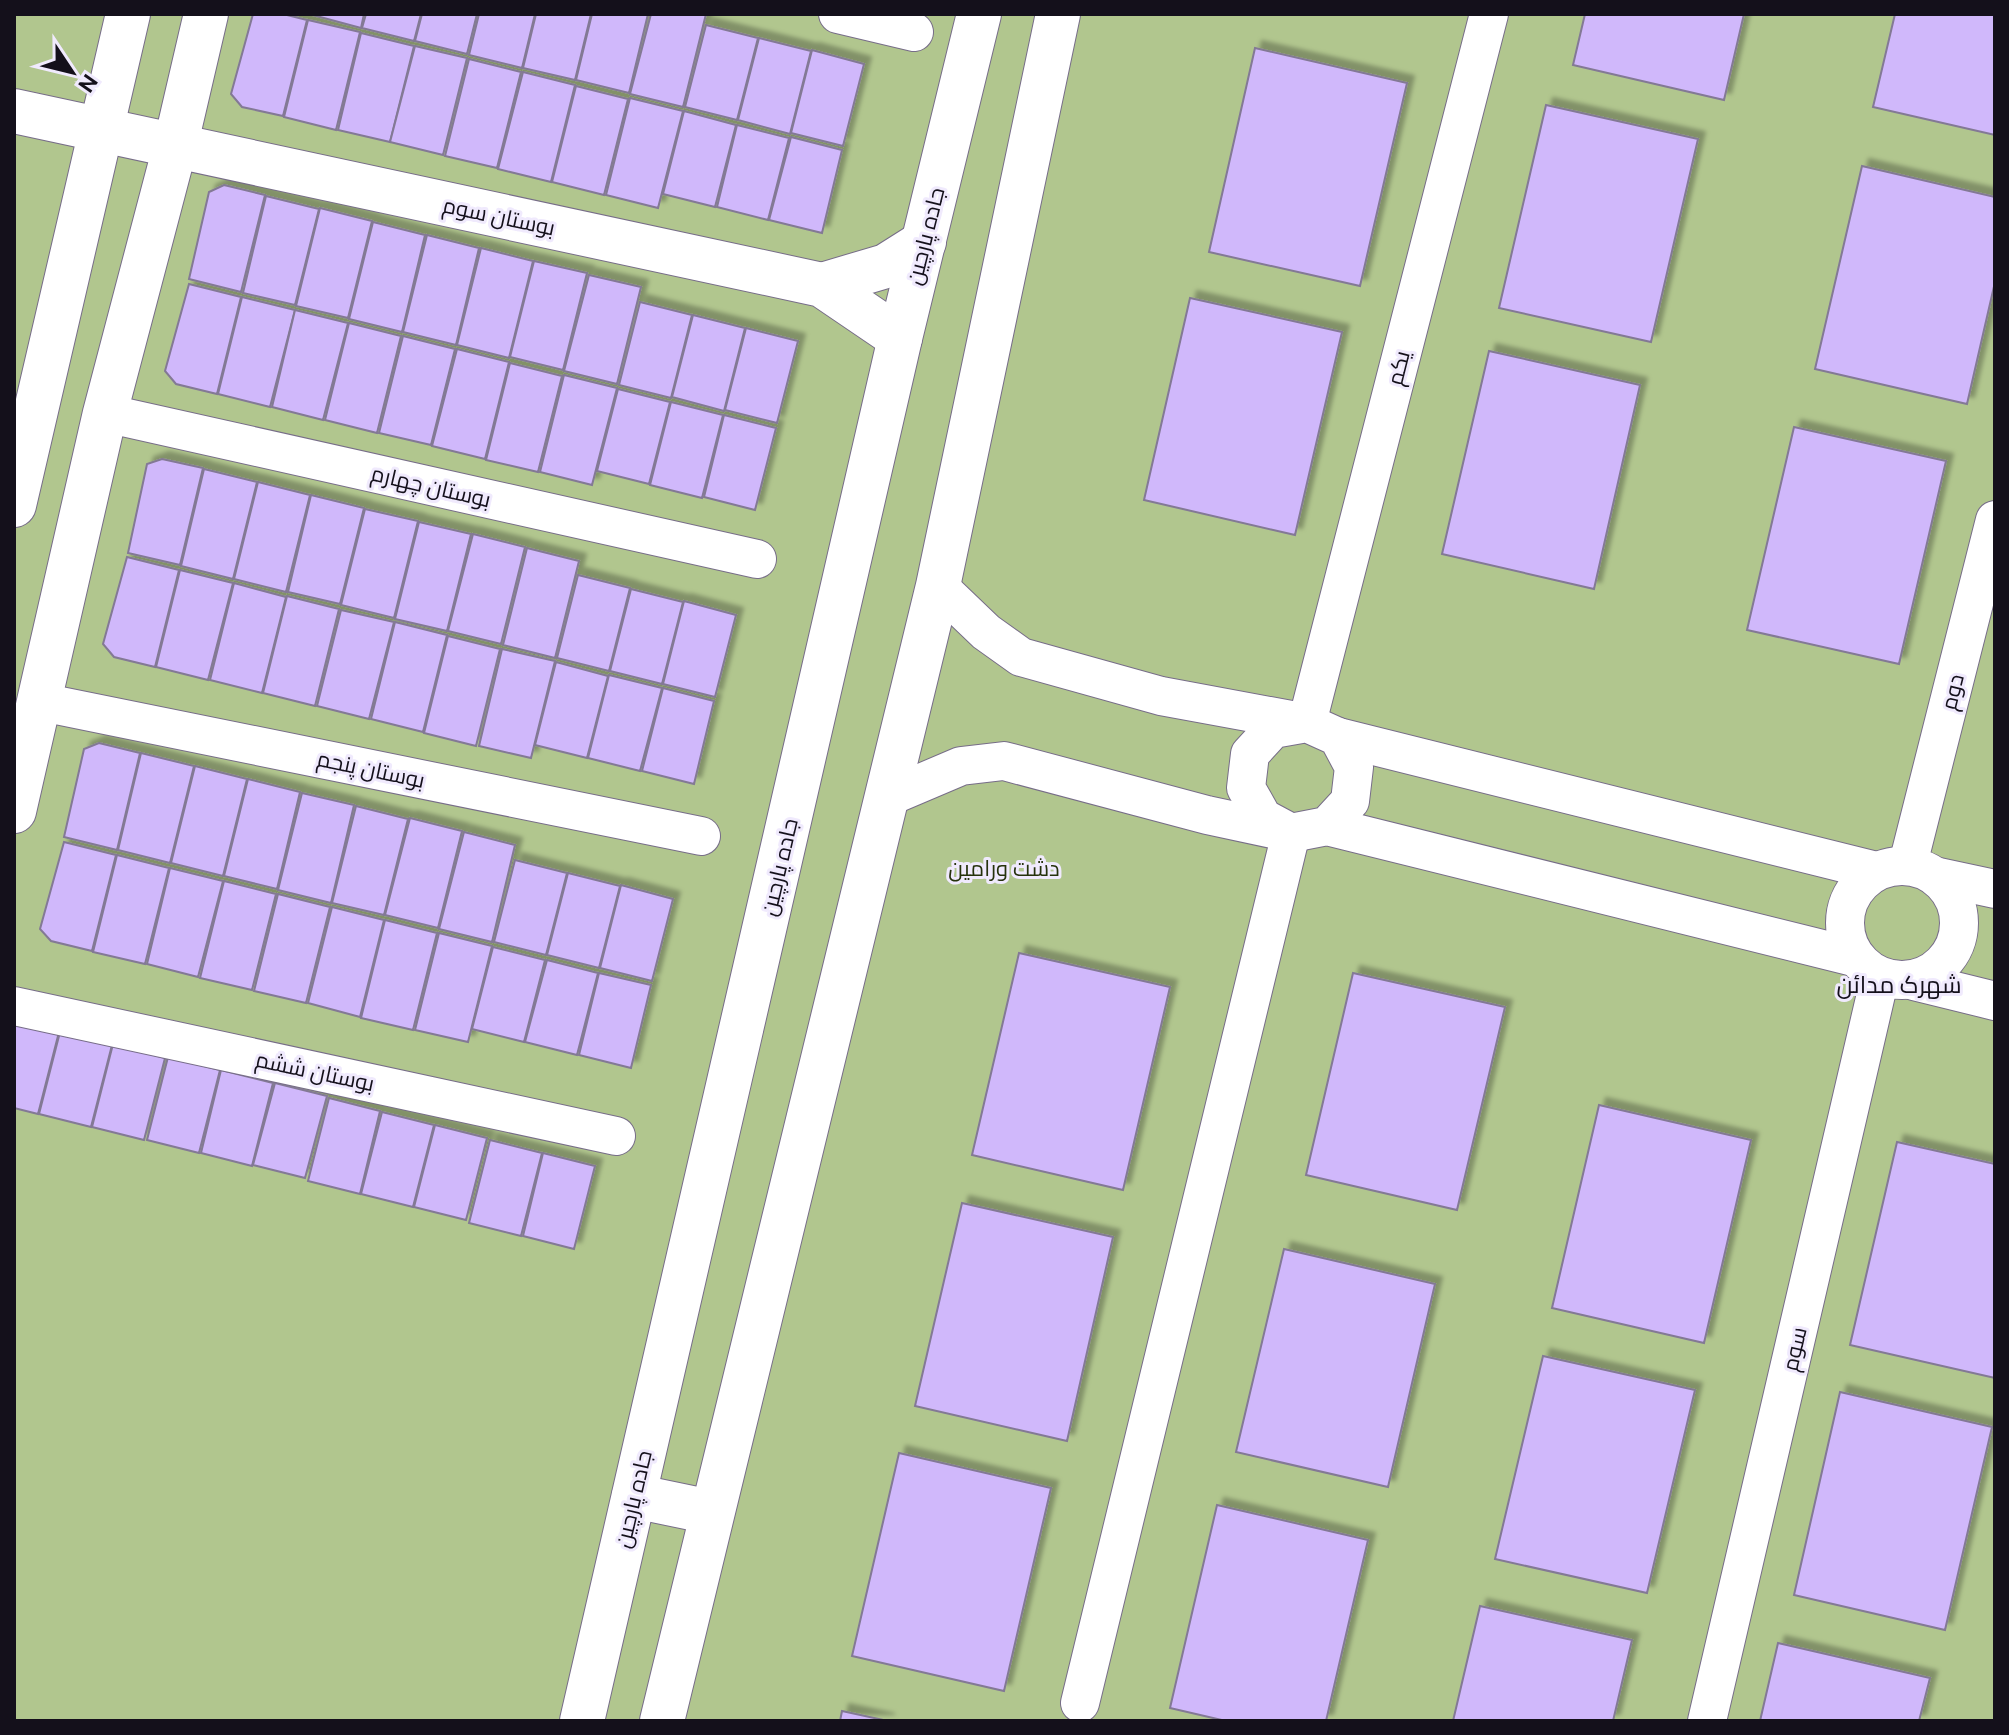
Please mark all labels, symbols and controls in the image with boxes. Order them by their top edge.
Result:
north arrow [32,32,112,112]
text: N [74,70,104,98]
street label: جاده پارچین [900,185,952,288]
street label: بوستان سوم [440,191,558,244]
street label: یکم [1381,348,1418,389]
street label: بوستان چهارم [368,460,493,515]
street label: دوم [1935,671,1972,714]
street label: بوستان پنجم [314,745,427,796]
street label: جاده پارچین [755,816,805,919]
park label: دشت ورامین [948,855,1060,882]
district label: شهرک مدائن [1836,971,1962,999]
street label: بوستان ششم [252,1046,377,1099]
street label: سوم [1776,1324,1815,1374]
street label: جاده پارچین [609,1448,659,1551]

